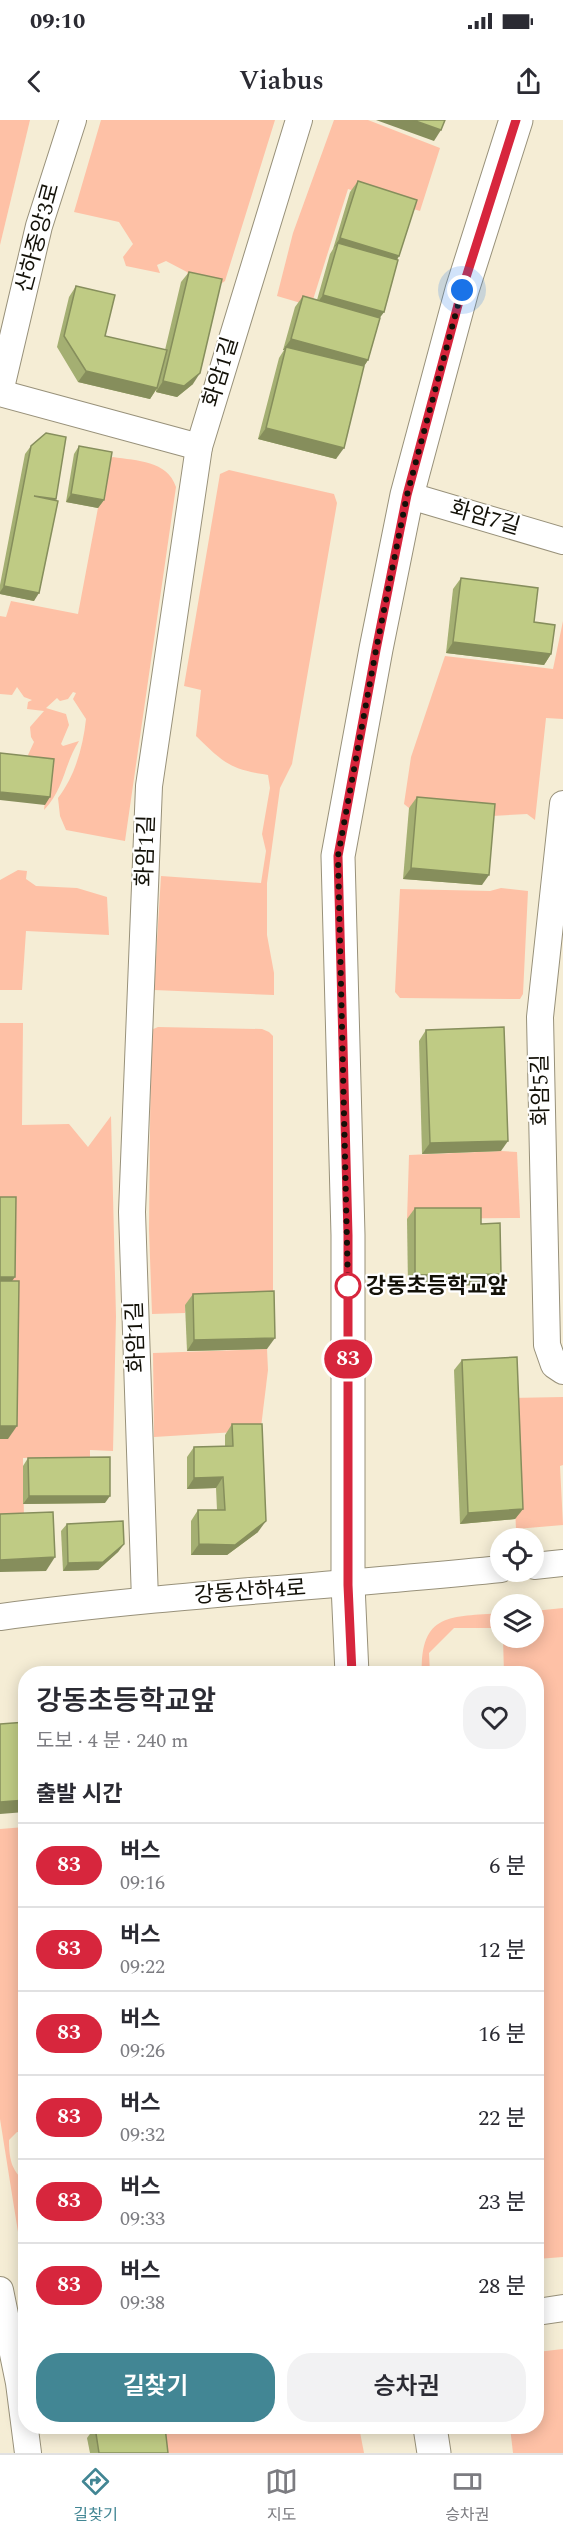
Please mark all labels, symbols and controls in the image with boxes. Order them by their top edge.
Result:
text: 09:10 [30,5,85,38]
text: Viabus [239,60,324,102]
icon: back [18,65,51,98]
icon: share [512,65,545,98]
street label: 산하중앙3로 [8,180,68,296]
your location [447,275,477,305]
street label: 화암1길 [195,333,247,411]
street label: 화암7길 [446,492,524,544]
street label: 화암1길 [128,815,164,887]
street label: 화암5길 [524,1054,558,1126]
place label: 강동초등학교앞 [366,1270,508,1303]
marker: 강동초등학교앞 [335,1273,361,1299]
street label: 화암1길 [118,1301,154,1373]
line badge: 83 [321,1340,375,1378]
text: 83 [336,1343,360,1375]
map controls [490,1528,544,1648]
button: locate [490,1528,544,1582]
street label: 강동산하4로 [193,1572,307,1612]
button: layers [490,1594,544,1648]
text: 강동초등학교앞 [36,1680,216,1723]
button: heart [463,1686,526,1749]
text: 도보 · 4 분 · 240 m [36,1726,188,1756]
text: 출발 시간 [36,1778,122,1811]
text: 버스 [120,1835,160,1868]
text: 83 [57,1849,81,1881]
text: 6 분 [489,1850,526,1883]
text: 09:16 [120,1868,165,1898]
text: 버스 [120,1919,160,1952]
text: 83 [57,1933,81,1965]
text: 12 분 [478,1934,526,1967]
text: 09:22 [120,1952,165,1982]
text: 버스 [120,2003,160,2036]
text: 83 [57,2017,81,2049]
text: 16 분 [478,2018,526,2051]
text: 09:26 [120,2036,165,2066]
text: 버스 [120,2087,160,2120]
text: 83 [57,2101,81,2133]
text: 22 분 [478,2102,526,2135]
text: 09:32 [120,2120,165,2150]
text: 버스 [120,2171,160,2204]
text: 83 [57,2185,81,2217]
text: 23 분 [478,2186,526,2219]
text: 09:33 [120,2204,165,2234]
text: 버스 [120,2255,160,2288]
text: 83 [57,2269,81,2301]
text: 28 분 [478,2270,526,2303]
text: 09:38 [120,2288,165,2318]
button: 길찾기 [36,2353,275,2422]
button: 승차권 [287,2353,526,2422]
tab: 길찾기 [74,2465,118,2527]
tab: 지도 [265,2465,298,2527]
tab: 승차권 [445,2465,489,2527]

